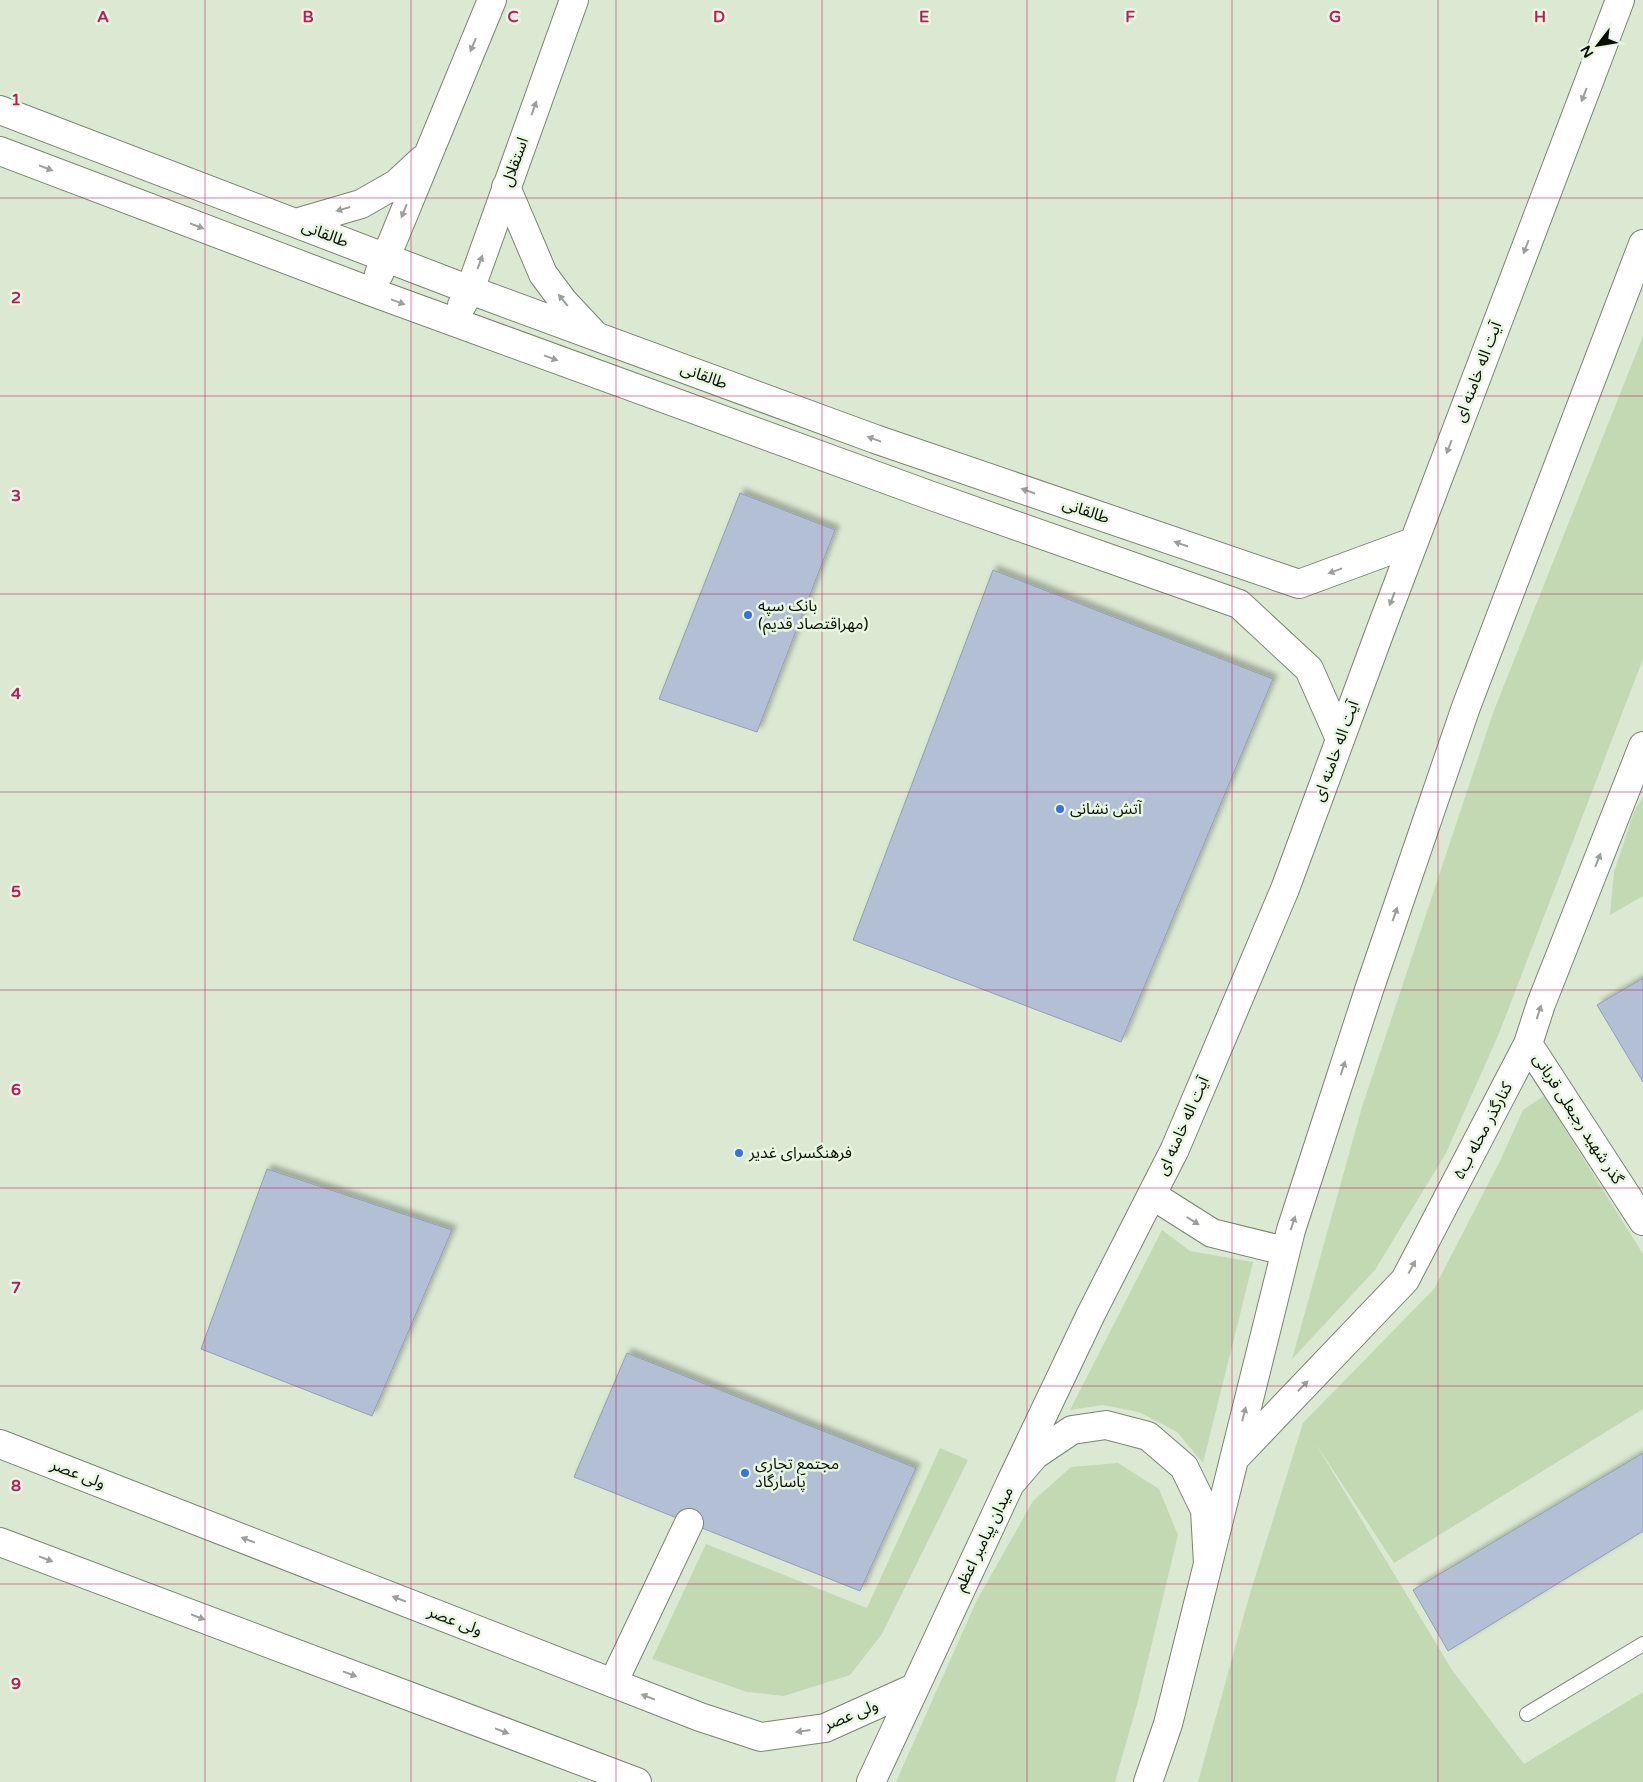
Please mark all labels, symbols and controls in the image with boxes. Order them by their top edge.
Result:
text: A [97,7,109,27]
text: B [302,7,314,27]
text: C [507,7,519,27]
text: D [713,7,725,27]
text: E [919,7,929,27]
text: F [1125,7,1135,27]
text: G [1329,7,1341,27]
text: H [1534,7,1546,27]
north arrow [1573,20,1623,70]
one-way arrow [469,38,477,53]
text: N [1577,42,1597,61]
one-way arrow [1579,87,1587,102]
text: 1 [11,90,21,110]
one-way arrow [531,101,538,116]
street label: استقلال [497,135,533,189]
one-way arrow [38,165,53,172]
one-way arrow [400,204,408,219]
one-way arrow [336,206,351,214]
street label: طالقانی [299,216,351,252]
one-way arrow [190,223,205,230]
one-way arrow [1522,239,1529,254]
one-way arrow [477,254,484,269]
text: 2 [11,288,21,308]
one-way arrow [558,293,569,306]
one-way arrow [391,299,406,306]
street label: آیت اله خامنه ای [1450,318,1507,425]
one-way arrow [544,354,559,362]
street label: طالقانی [678,358,730,394]
one-way arrow [866,434,881,442]
one-way arrow [1445,440,1452,455]
text: 3 [11,486,21,506]
one-way arrow [1020,487,1035,495]
street label: طالقانی [1060,494,1112,528]
one-way arrow [1174,540,1189,547]
one-way arrow [1327,567,1342,575]
one-way arrow [1388,592,1395,607]
place label: بانک سپه (مهراقتصاد قدیم) [758,596,868,636]
marker: بانک سپه (مهراقتصاد قدیم) [742,609,754,621]
text: 4 [11,684,21,704]
street label: آیت اله خامنه ای [1308,697,1364,804]
place label: آتش نشانی [1070,799,1143,819]
marker: آتش نشانی [1054,803,1066,815]
one-way arrow [1595,853,1602,868]
text: 5 [11,882,21,902]
one-way arrow [1392,907,1399,922]
one-way arrow [1535,1004,1543,1019]
street label: گذر شهید رجبعلی قربانی [1528,1050,1628,1188]
one-way arrow [1340,1061,1348,1076]
street label: آیت اله خامنه ای [1152,1072,1214,1178]
street label: کنارگذر محله ب۵ [1449,1079,1517,1183]
text: 6 [11,1080,21,1100]
place label: فرهنگسرای غدیر [748,1143,852,1163]
marker: فرهنگسرای غدیر [733,1147,745,1159]
one-way arrow [1289,1215,1297,1230]
one-way arrow [1186,1216,1199,1225]
one-way arrow [1408,1259,1416,1274]
text: 7 [11,1278,21,1298]
one-way arrow [1297,1381,1309,1393]
one-way arrow [1241,1407,1249,1422]
street label: ولی عصر [47,1454,108,1494]
place label: مجتمع تجاری پاسارگاد [755,1454,839,1492]
marker: مجتمع تجاری پاسارگاد [739,1467,751,1479]
text: 8 [11,1476,21,1496]
street label: میدان پیامبر اعظم [950,1483,1020,1595]
one-way arrow [240,1536,255,1544]
one-way arrow [38,1556,53,1563]
one-way arrow [392,1595,406,1603]
street label: ولی عصر [424,1601,485,1641]
one-way arrow [191,1613,206,1621]
one-way arrow [343,1670,358,1678]
text: 9 [11,1674,21,1694]
one-way arrow [641,1692,655,1700]
street label: ولی عصر [820,1695,881,1735]
one-way arrow [495,1727,510,1735]
one-way arrow [795,1727,811,1735]

